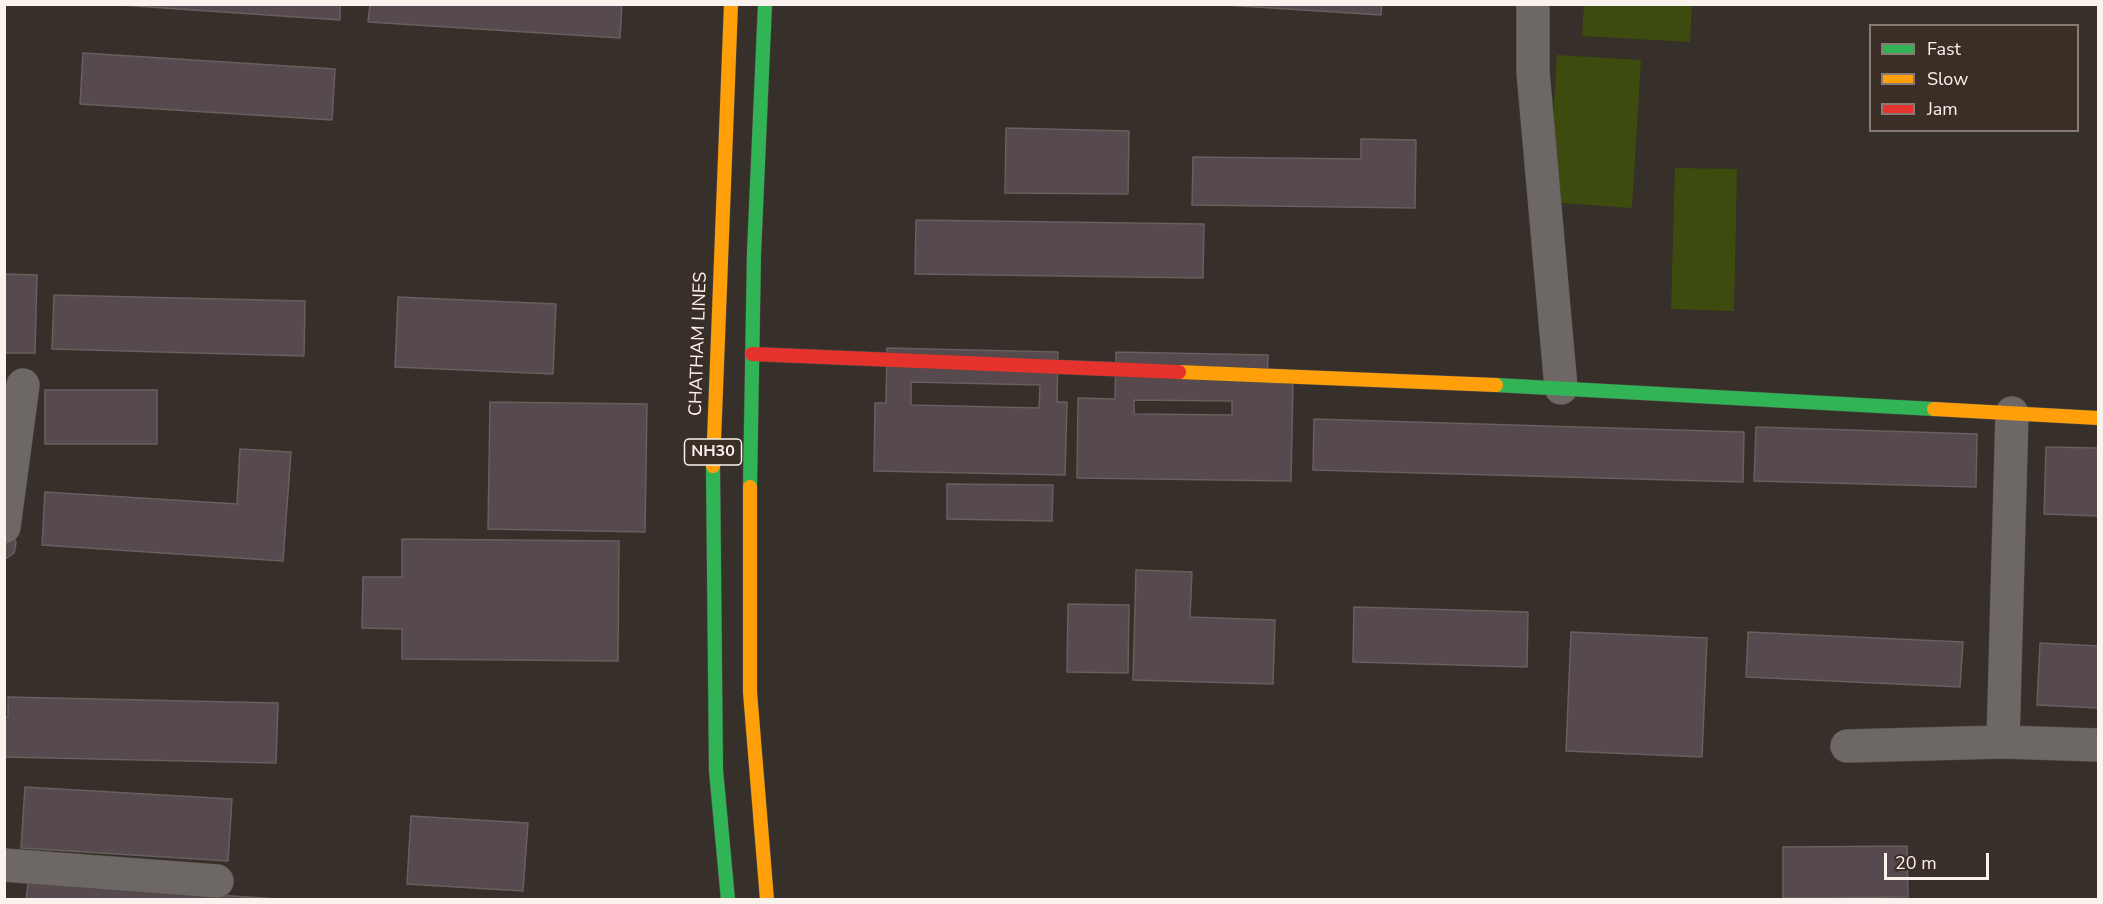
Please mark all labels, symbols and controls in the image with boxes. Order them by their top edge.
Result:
legend [1869,24,2079,132]
text: Fast [1927,37,1961,61]
text: Slow [1927,67,1968,91]
text: Jam [1927,97,1958,121]
street label: CHATHAM LINES [686,272,712,416]
road number: NH30 [684,439,742,465]
scale bar [1887,841,1992,879]
text: 20 m [1895,851,1937,875]

